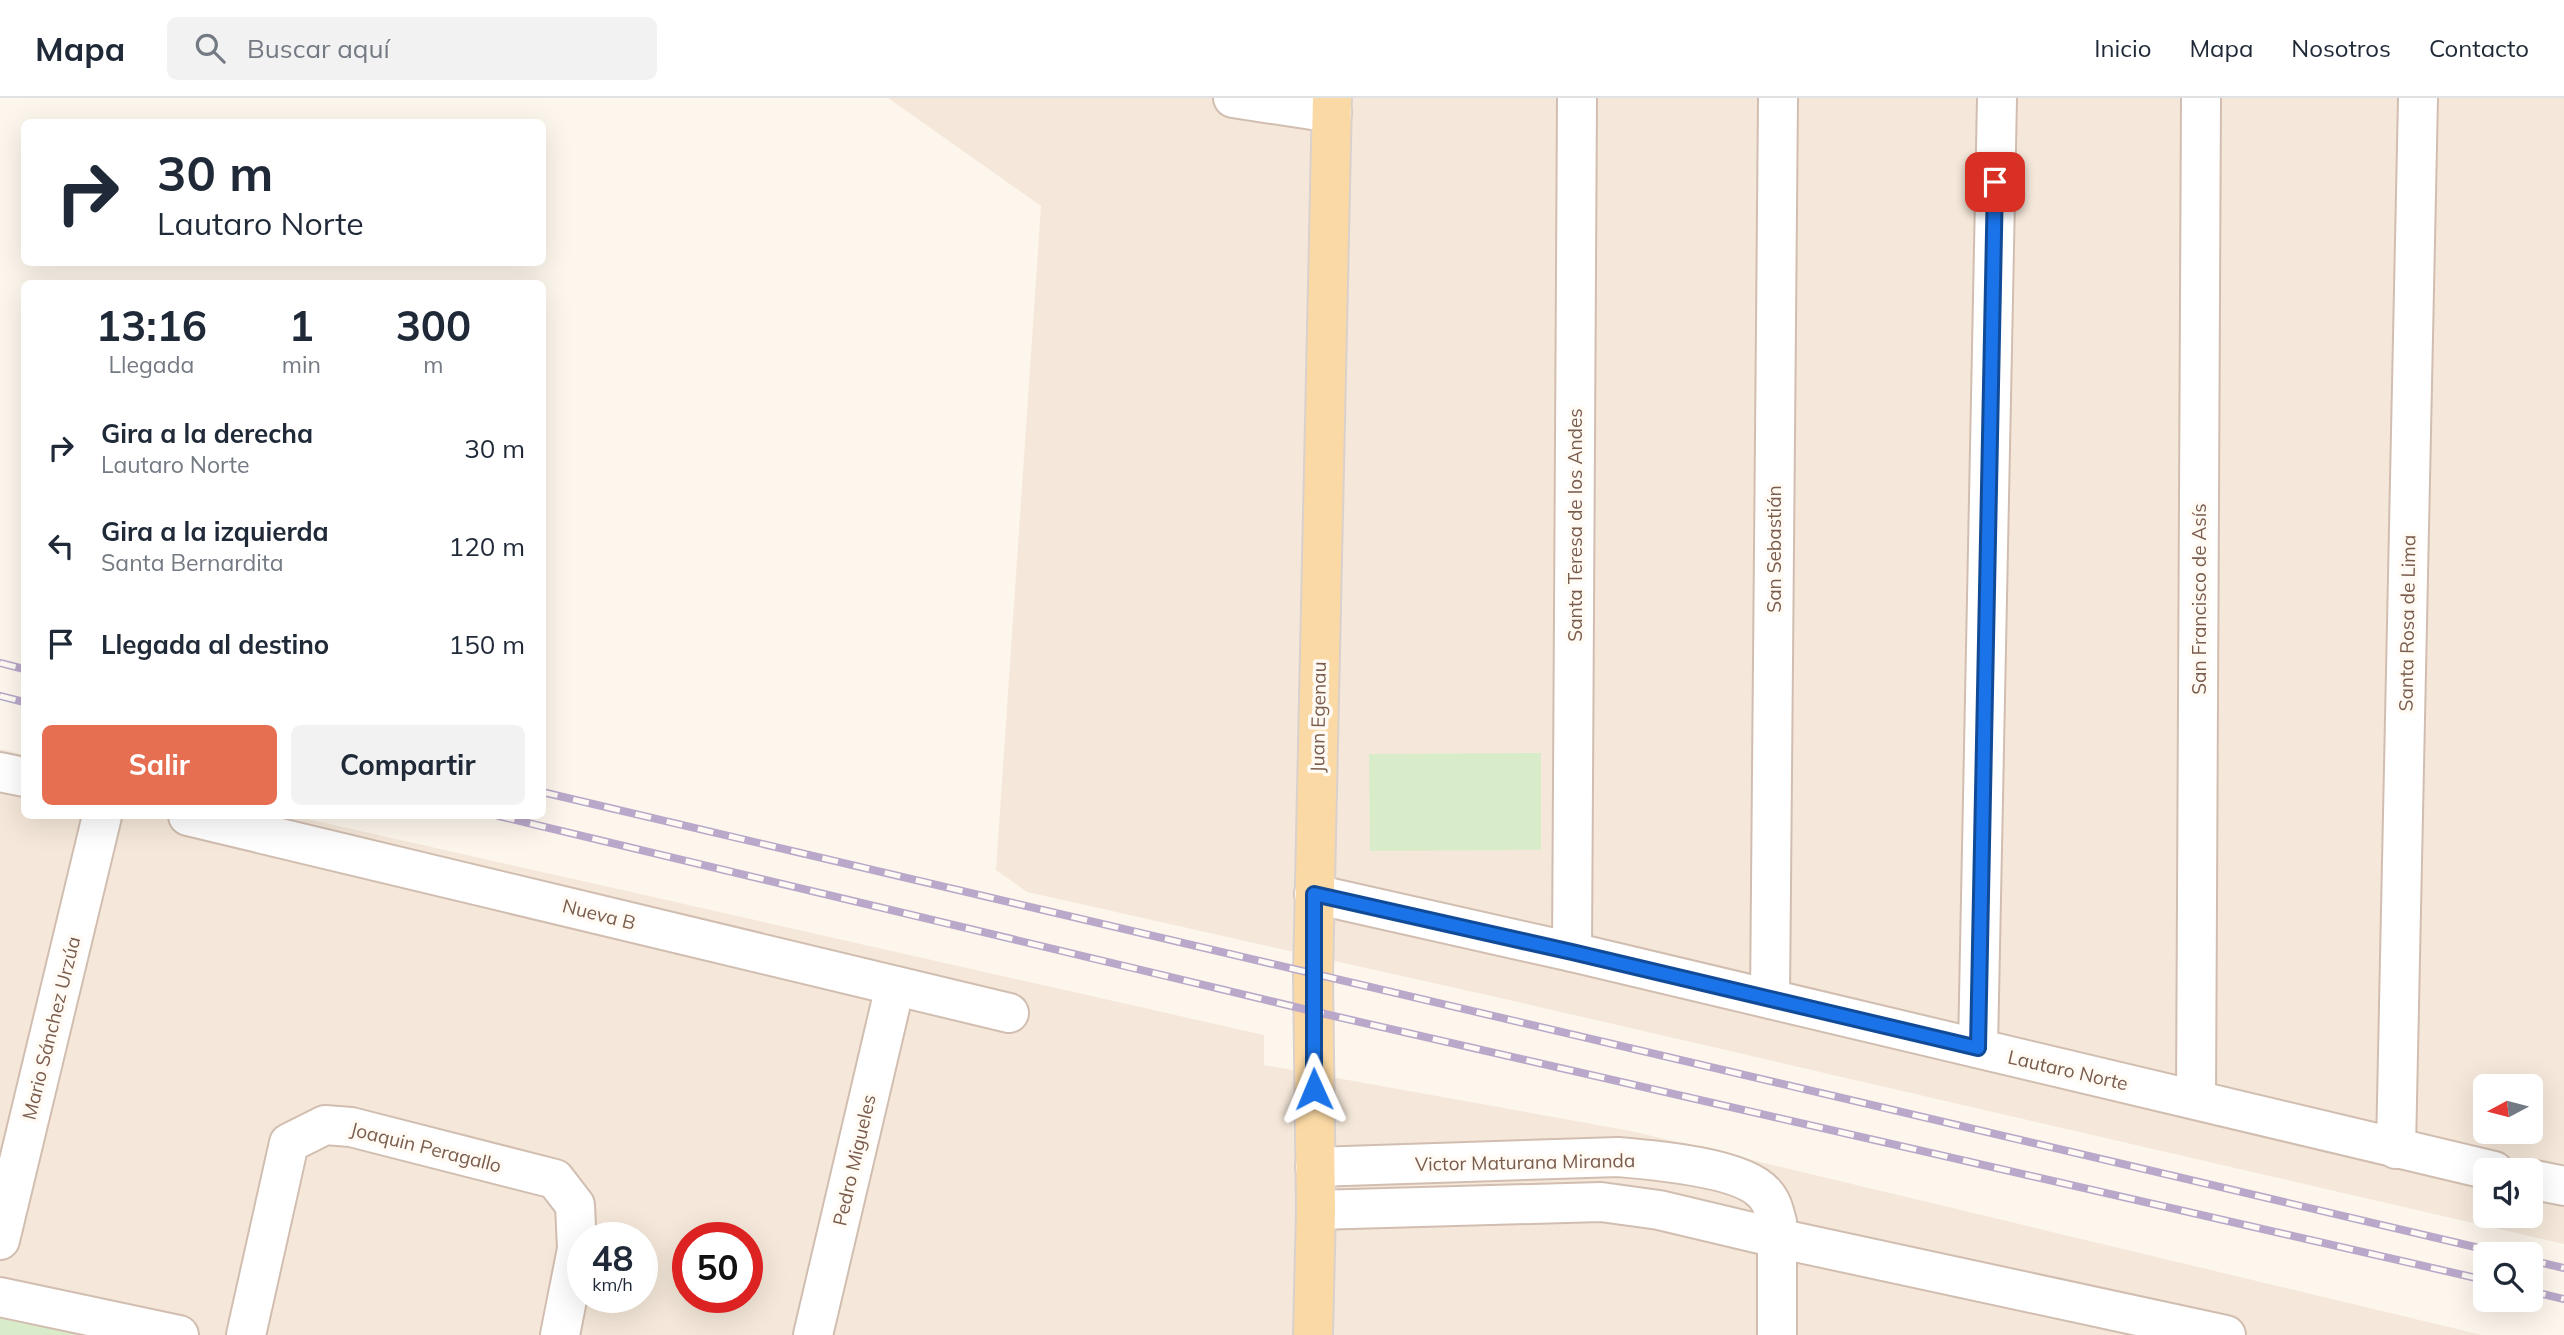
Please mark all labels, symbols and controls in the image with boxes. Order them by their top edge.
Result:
search box [167,17,657,80]
text: Mapa [35,28,125,69]
icon: search [191,29,229,67]
text: Buscar aquí [247,32,390,65]
text: Inicio [2094,33,2151,63]
text: Mapa [2189,33,2253,63]
text: Nosotros [2291,33,2391,63]
text: Contacto [2429,33,2529,63]
text: 30 m [157,142,273,203]
icon: right [42,147,133,238]
pin [1965,152,2025,212]
icon: arrive [1976,163,2014,201]
text: Lautaro Norte [157,203,364,243]
text: 13:16 [96,299,207,352]
text: 1 [289,299,314,352]
text: 300 [396,299,471,352]
text: Llegada [108,350,194,379]
text: min [282,350,321,379]
text: m [423,350,444,379]
street label: Santa Teresa de los Andes [1563,408,1587,642]
text: Gira a la derecha [101,417,313,450]
icon: right [42,429,80,467]
text: 30 m [464,432,525,465]
text: Lautaro Norte [101,450,250,479]
street label: San Sebastián [1762,485,1786,613]
street label: San Francisco de Asís [2187,503,2211,695]
text: Gira a la izquierda [101,515,329,548]
icon: left [42,527,80,565]
text: 120 m [449,530,525,563]
street label: Santa Rosa de Lima [2393,534,2421,712]
text: Santa Bernardita [101,548,284,577]
icon: arrive [42,625,80,663]
text: Llegada al destino [101,628,329,661]
text: 150 m [449,628,525,661]
street label: Juan Egenau [1305,661,1331,773]
button: Salir [42,725,277,805]
button: Compartir [291,725,525,805]
street label: Nueva B [560,893,638,935]
street label: Mario Sánchez Urzúa [17,934,85,1122]
street label: Lautaro Norte [2006,1045,2130,1095]
position arrow [1277,1052,1351,1126]
north arrow [2473,1074,2543,1144]
map controls [2473,1074,2543,1312]
street label: Pedro Migueles [827,1092,881,1228]
street label: Joaquin Peragallo [348,1117,504,1177]
street label: Victor Maturana Miranda [1415,1148,1635,1176]
button: sound [2473,1158,2543,1228]
speed limit sign: 50 [672,1222,763,1313]
text: 48 [591,1236,634,1280]
button: search [2473,1242,2543,1312]
text: km/h [592,1273,633,1296]

